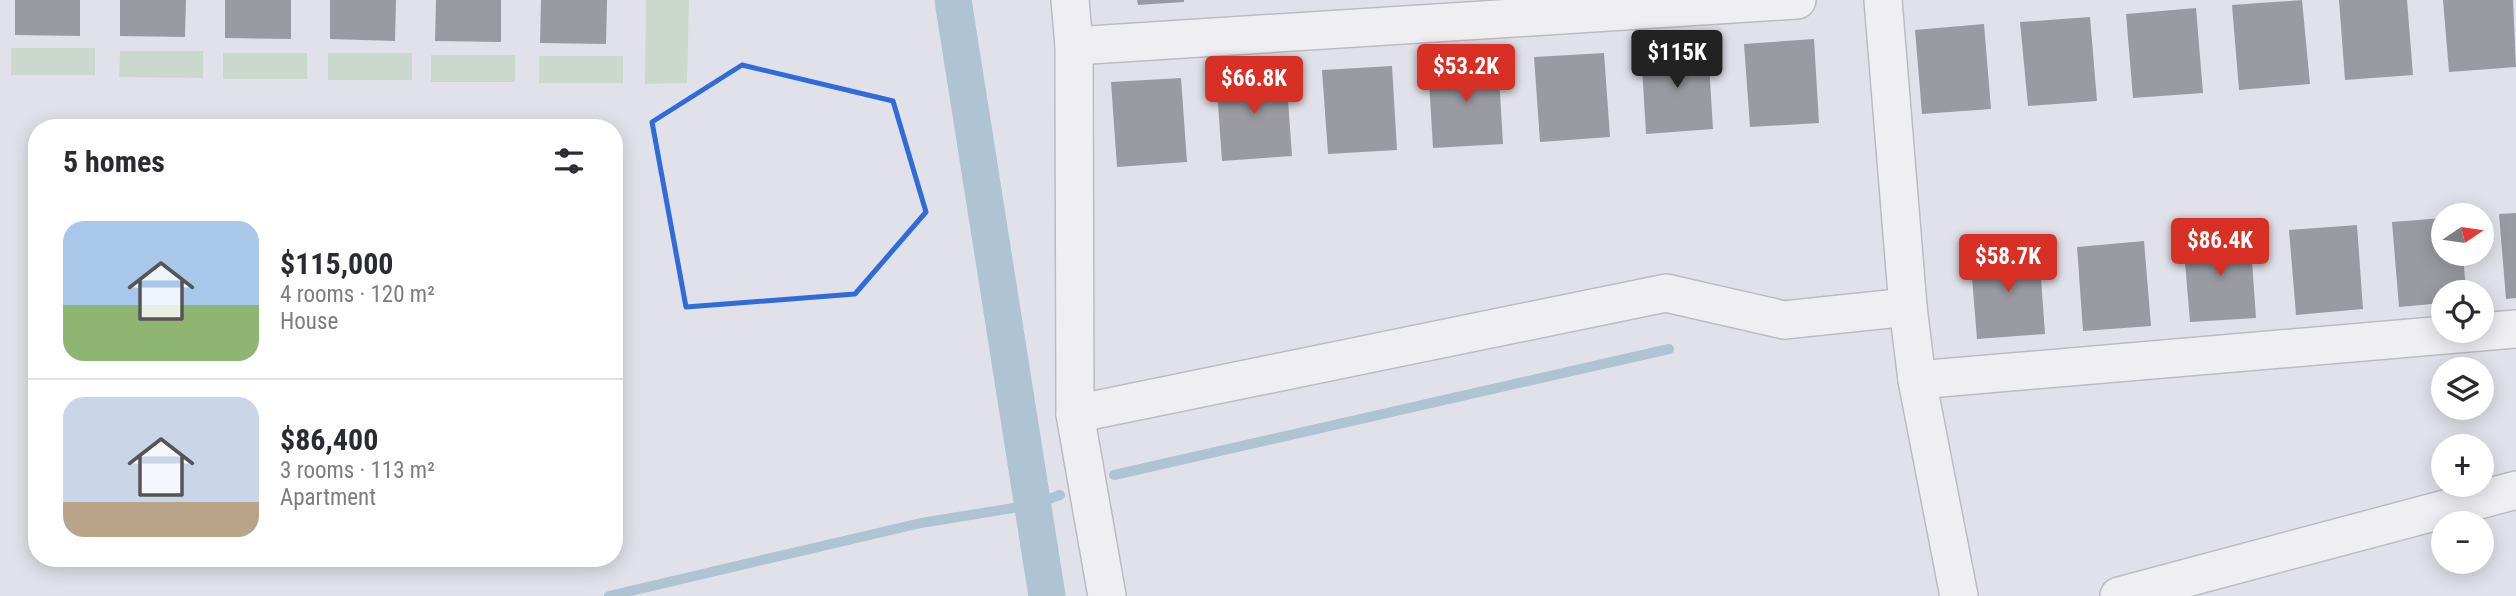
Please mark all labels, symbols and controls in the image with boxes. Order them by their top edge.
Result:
pin: $115K [1628,31,1726,90]
text: $115K [1647,39,1707,66]
pin: $53.2K [1409,44,1523,104]
text: $53.2K [1433,53,1499,80]
pin: $66.8K [1197,57,1311,116]
text: $66.8K [1221,65,1287,92]
icon: filters [550,142,588,180]
text: 5 homes [63,144,165,179]
north arrow [2431,203,2494,266]
map controls [2431,203,2494,574]
pin: $86.4K [2163,218,2277,278]
text: $86.4K [2187,227,2253,254]
pin: $58.7K [1951,234,2065,294]
text: $58.7K [1975,243,2041,270]
text: $115,000 [280,246,393,281]
icon: home [119,249,203,333]
button: locate [2431,280,2494,343]
text: 4 rooms · 120 m² [280,281,435,308]
text: House [280,308,338,335]
button: layers [2431,357,2494,420]
text: $86,400 [280,422,378,457]
icon: home [119,425,203,509]
button: + [2431,434,2494,497]
text: 3 rooms · 113 m² [280,457,435,484]
text: Apartment [280,484,376,511]
button: − [2431,511,2494,574]

